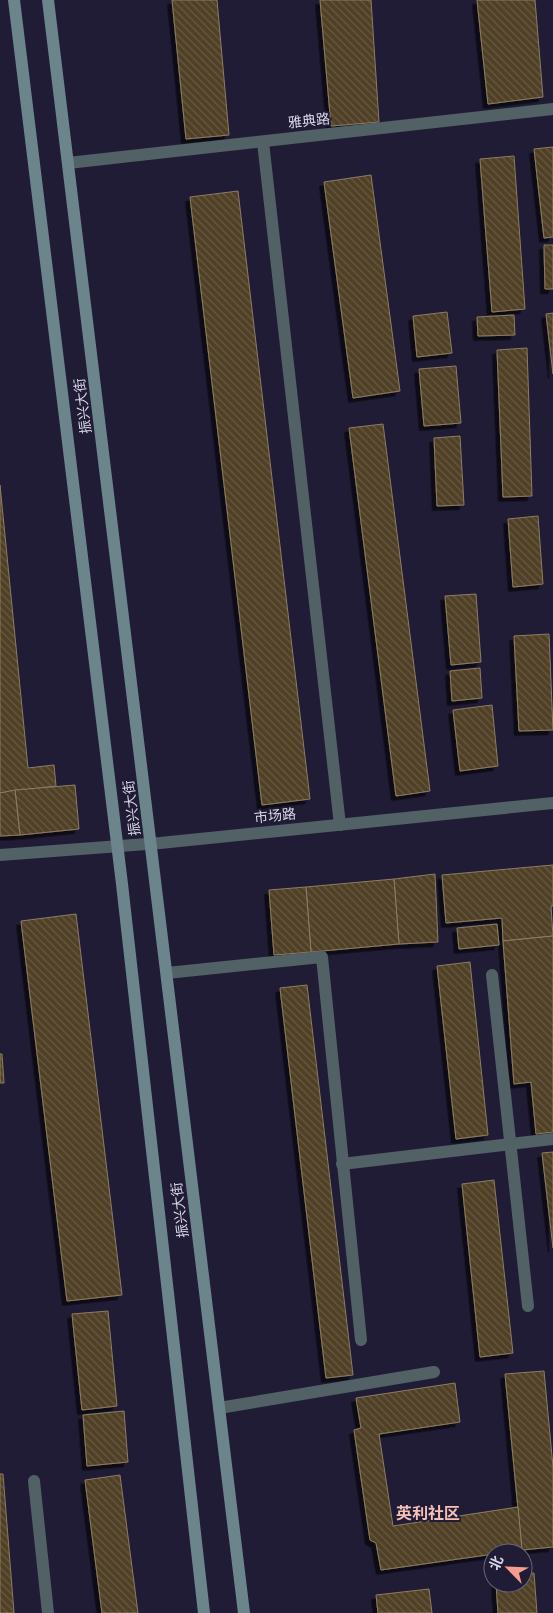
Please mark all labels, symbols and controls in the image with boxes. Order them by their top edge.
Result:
street label: 雅典路 [287,110,331,131]
street label: 振兴大街 [72,377,94,435]
street label: 振兴大街 [121,779,143,837]
street label: 市场路 [253,806,297,826]
street label: 振兴大街 [169,1181,191,1239]
district label: 英利社区 [396,1504,460,1522]
north arrow [483,1543,533,1593]
text: 北 [487,1553,506,1572]

